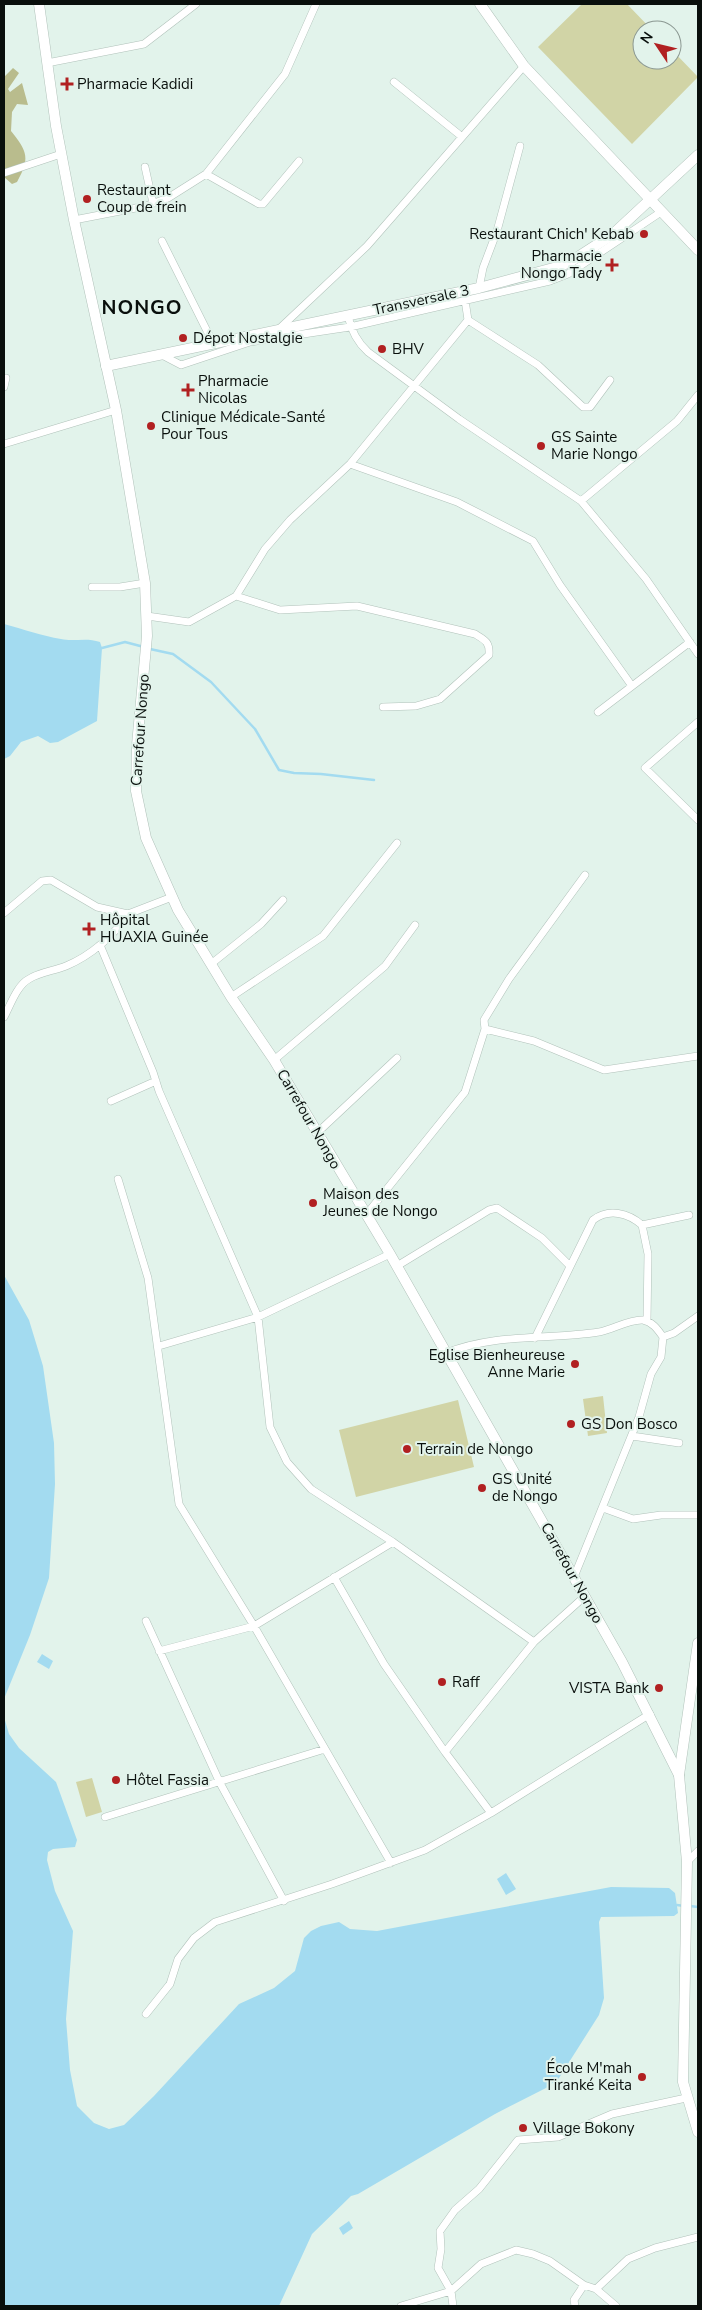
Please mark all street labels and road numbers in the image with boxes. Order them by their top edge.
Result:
street label: Transversale 3 [371,280,471,320]
street label: Carrefour Nongo [126,673,154,787]
street label: Carrefour Nongo [272,1065,346,1173]
street label: Carrefour Nongo [536,1519,608,1627]

